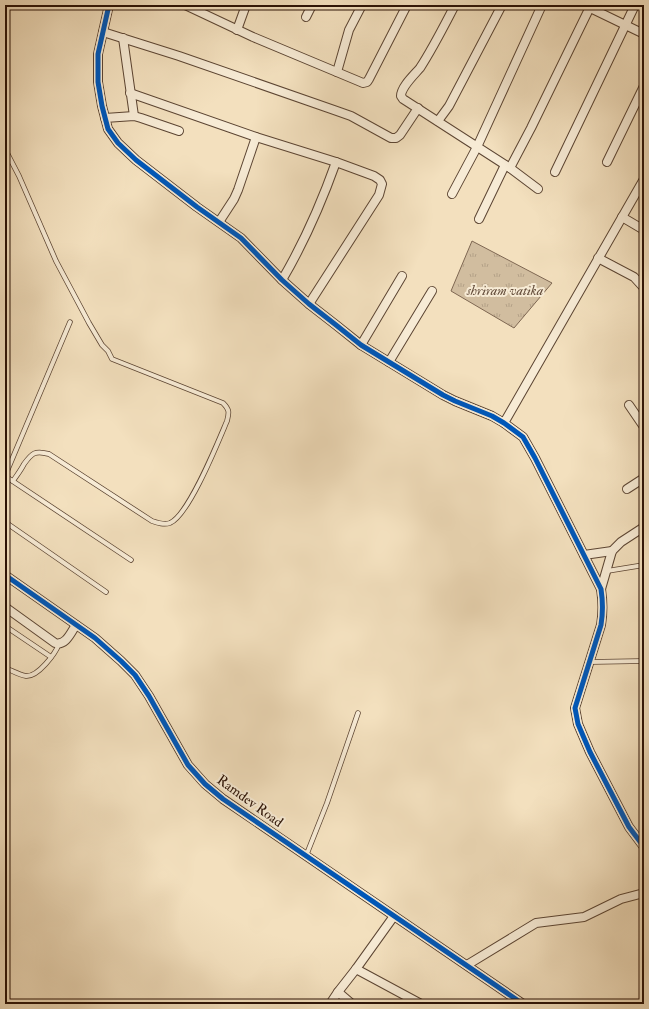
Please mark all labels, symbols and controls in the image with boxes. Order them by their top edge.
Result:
park label: shriram vatika [466,282,544,299]
street label: Ramdev Road [214,771,286,831]

